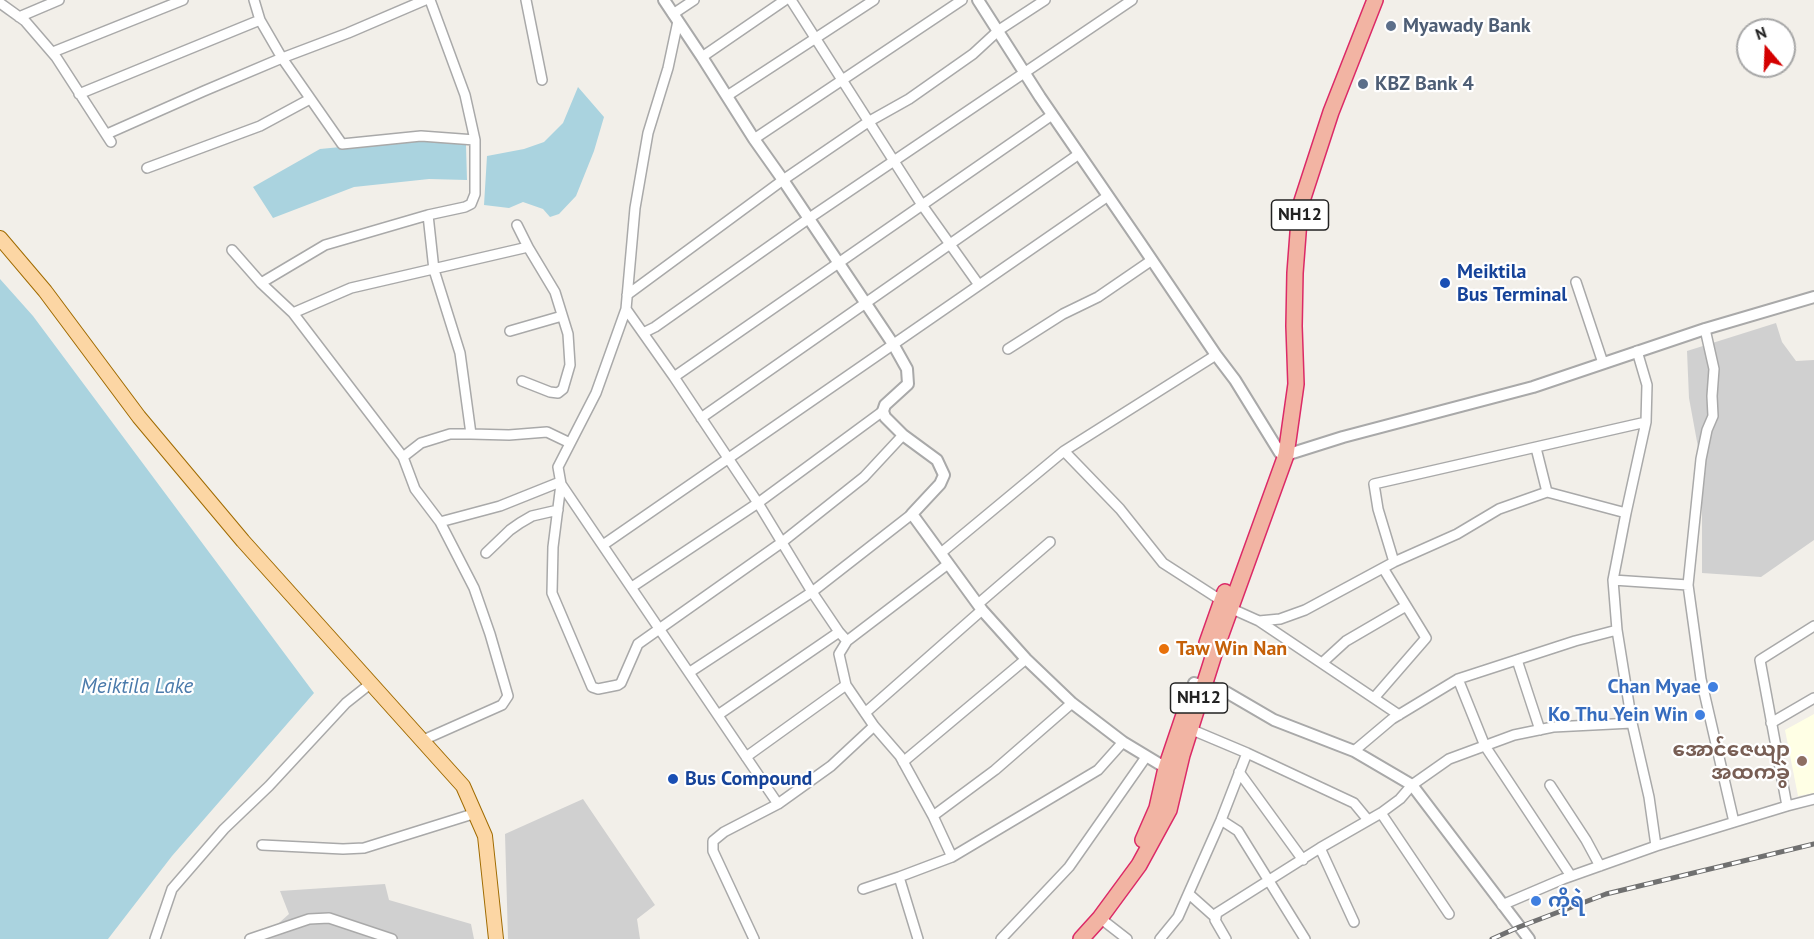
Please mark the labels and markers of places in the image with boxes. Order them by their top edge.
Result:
place label: Myawady Bank [1403,14,1531,38]
marker: Myawady Bank [1384,19,1398,33]
place label: KBZ Bank 4 [1375,72,1474,96]
marker: KBZ Bank 4 [1356,77,1370,91]
place label: Meiktila Bus Terminal [1457,260,1567,307]
marker: Meiktila Bus Terminal [1438,276,1452,290]
place label: Taw Win Nan [1176,637,1287,661]
marker: Taw Win Nan [1157,642,1171,656]
place label: Chan Myae [1607,675,1701,699]
marker: Chan Myae [1706,680,1720,694]
place label: Ko Thu Yein Win [1548,703,1688,727]
marker: Ko Thu Yein Win [1693,708,1707,722]
place label: အောင်ဇေယျာ အထကခွဲ [1673,738,1790,785]
marker: အောင်ဇေယျာ အထကခွဲ [1795,754,1809,768]
place label: Bus Compound [685,767,812,791]
marker: Bus Compound [666,772,680,786]
place label: ကိုရဲ [1548,889,1584,913]
marker: ကိုရဲ [1529,894,1543,908]

